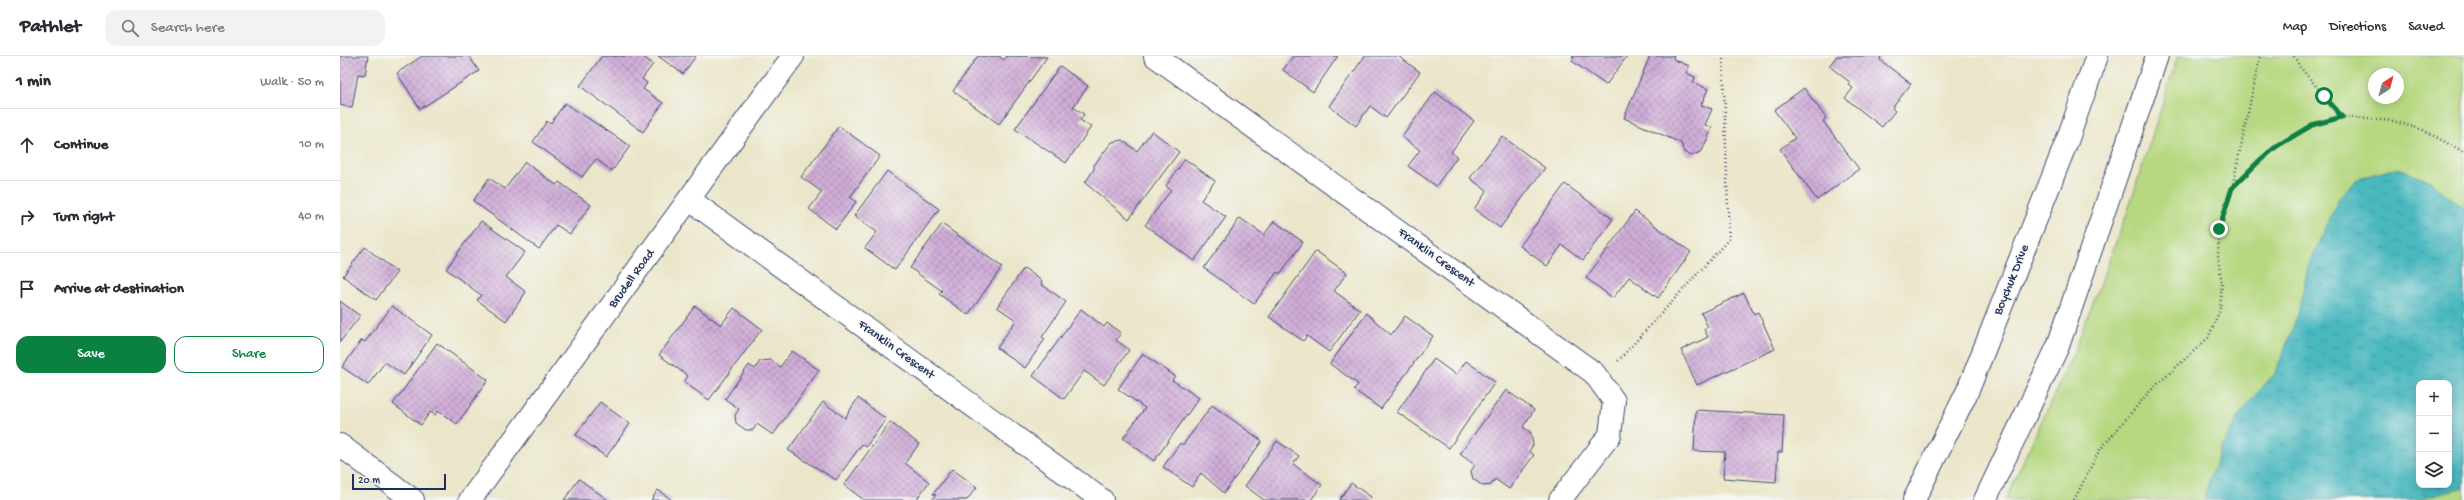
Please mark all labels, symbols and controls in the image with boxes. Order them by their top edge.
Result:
search box [105,10,385,46]
text: Pathlet [20,16,81,39]
icon: search [119,17,141,39]
text: Search here [151,19,225,37]
text: Map [2283,19,2307,36]
text: Directions [2329,19,2386,36]
text: Saved [2408,19,2444,36]
north arrow [2368,68,2404,104]
text: 1 min [16,72,51,92]
text: Walk · 50 m [260,75,324,90]
route start [2315,87,2333,105]
icon: ahead [16,134,38,156]
text: Continue [54,136,108,154]
text: 10 m [299,137,324,152]
icon: right [16,206,38,228]
text: Turn right [54,208,114,226]
text: 40 m [298,209,324,224]
route end [2210,220,2228,238]
street label: Franklin Crescent [1394,225,1479,292]
street label: Boychuk Drive [1991,242,2033,318]
street label: Brudell Road [605,246,659,312]
icon: arrive [16,278,38,300]
text: Arrive at destination [54,280,184,298]
street label: Franklin Crescent [854,317,939,384]
button: Save [16,336,166,373]
button: Share [174,336,324,373]
map controls [2416,380,2452,488]
button: + [2416,380,2452,416]
button: − [2416,416,2452,452]
button: layers [2416,452,2452,488]
scale bar [352,472,446,491]
text: 20 m [358,475,380,487]

